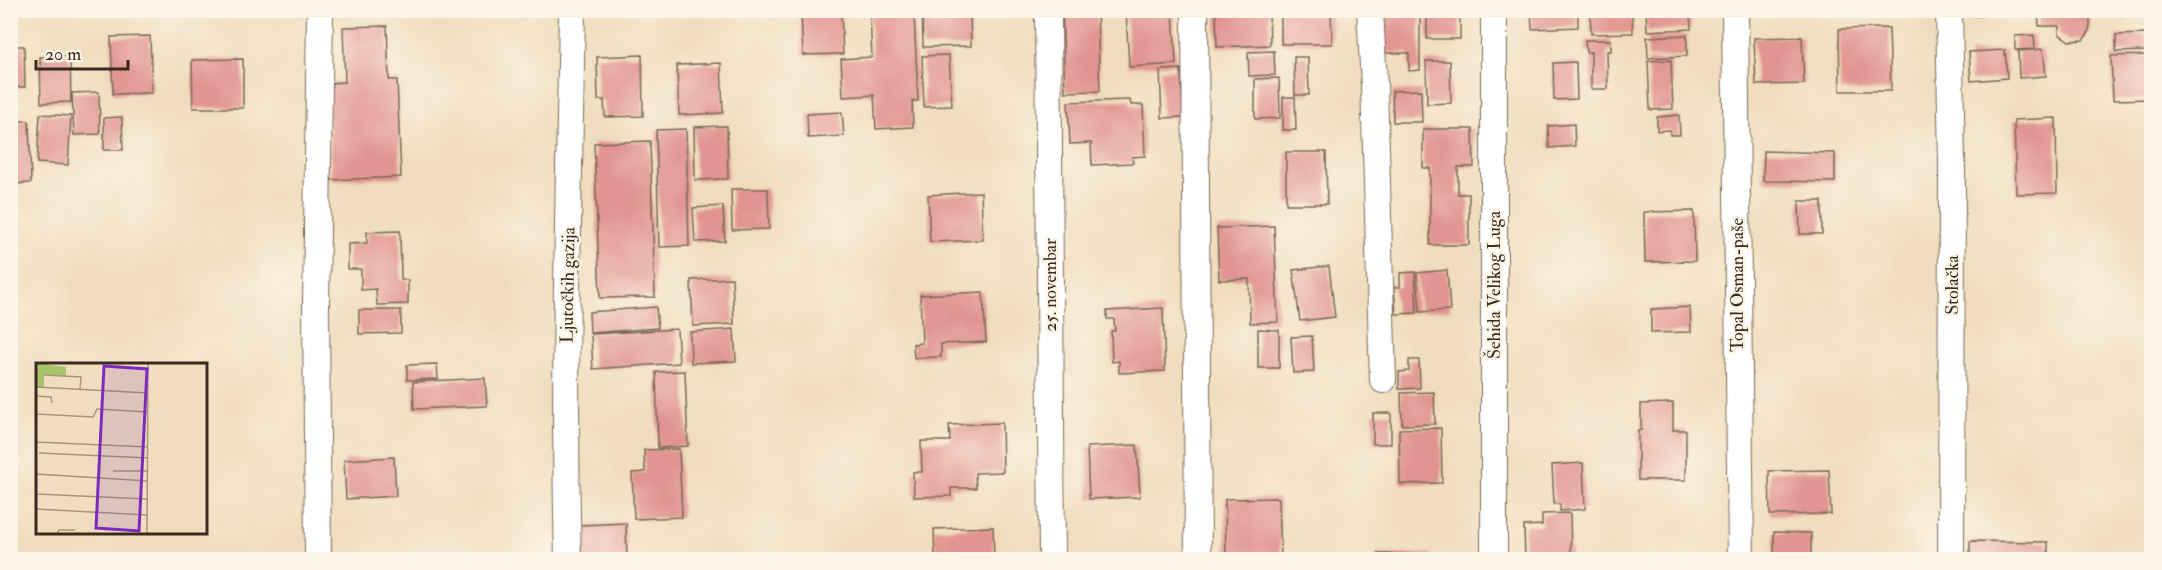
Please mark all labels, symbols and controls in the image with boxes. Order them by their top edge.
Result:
scale bar [36,33,128,71]
text: 20 m [45,43,81,66]
street label: Šehida Velikog Luga [1482,210,1506,359]
street label: Topal Osman-paše [1726,218,1749,352]
street label: Ljutočkih gazija [555,226,581,343]
street label: 25. novembar [1039,238,1062,332]
street label: Stolačka [1941,255,1964,315]
inset map [36,363,207,534]

